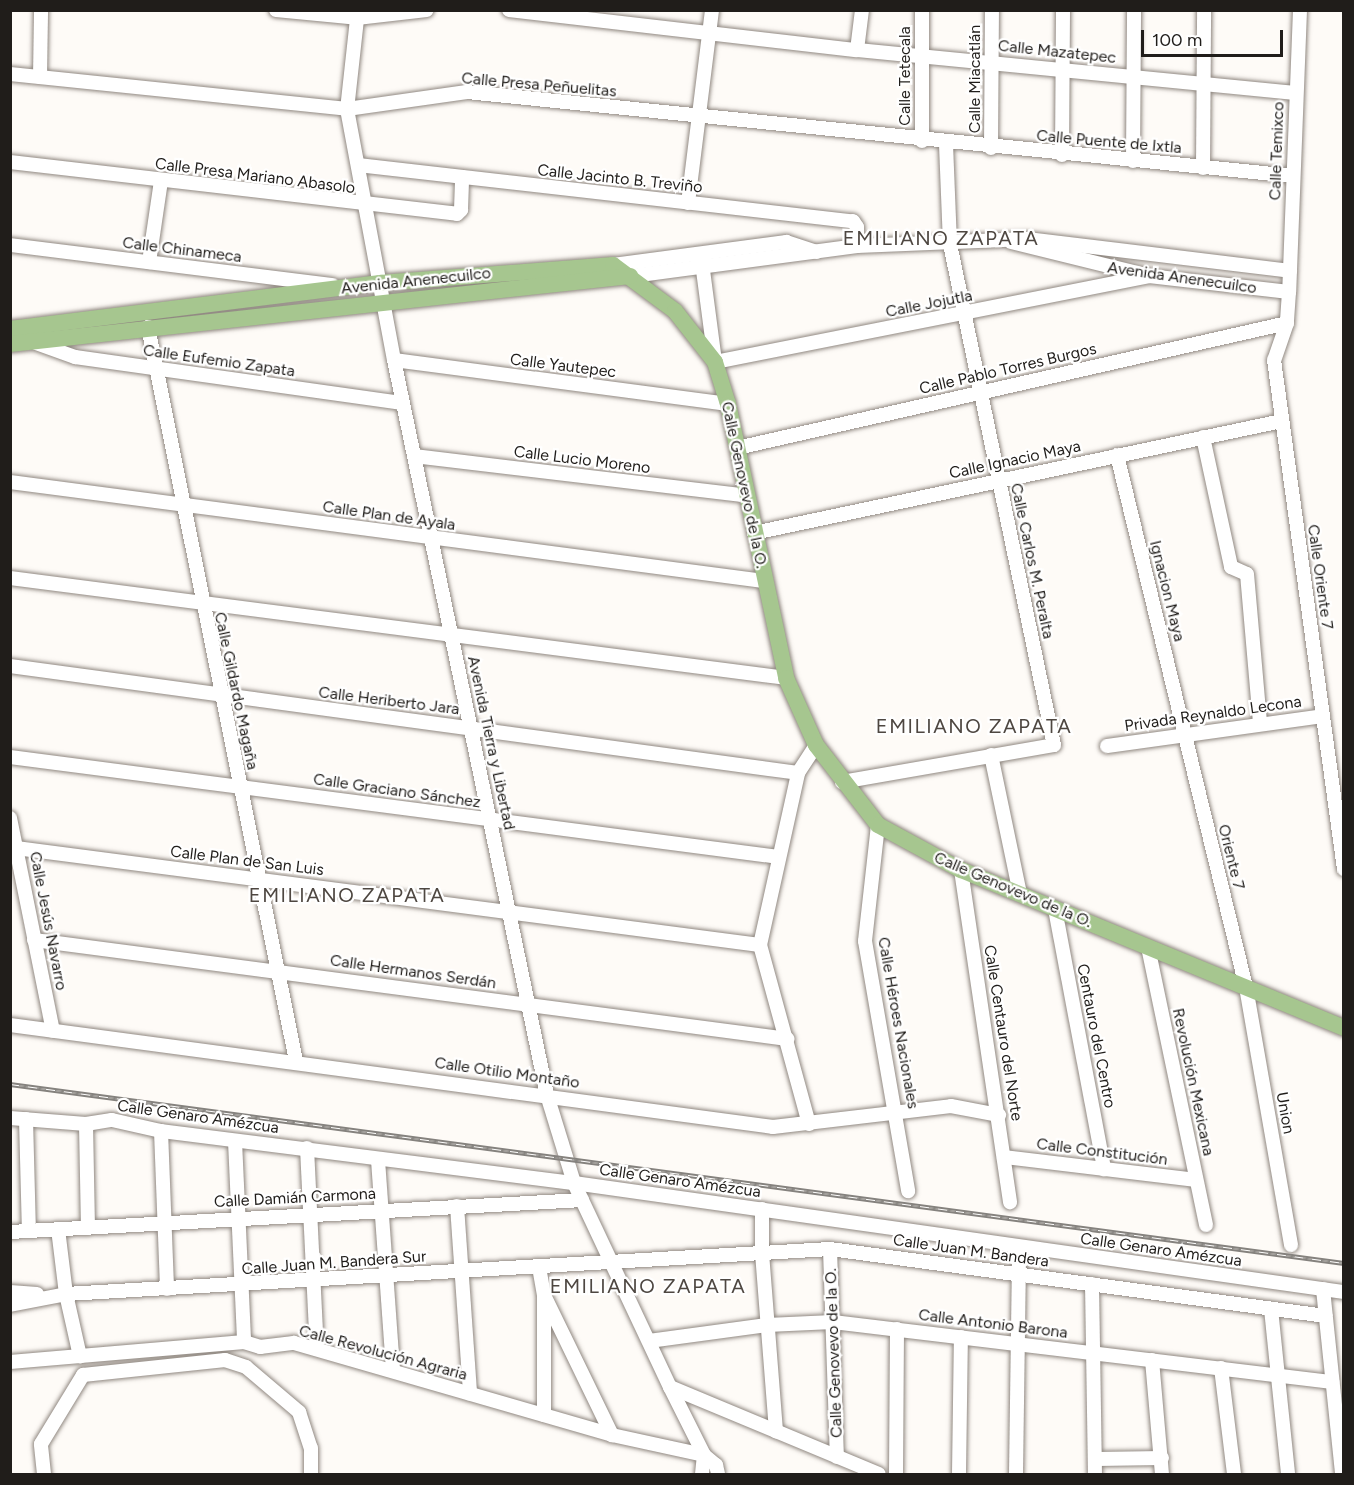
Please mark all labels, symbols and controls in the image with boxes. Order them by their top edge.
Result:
scale bar [1144,18,1286,56]
street label: Calle Miacatlán [965,25,985,133]
street label: Calle Tetecala [895,26,915,126]
text: 100 m [1152,29,1202,51]
street label: Calle Mazatepec [997,36,1117,68]
street label: Calle Presa Peñuelitas [461,69,617,101]
street label: Calle Temixco [1266,101,1288,201]
street label: Calle Puente de Ixtla [1036,126,1182,158]
street label: Calle Presa Mariano Abasolo [154,154,356,198]
street label: Calle Jacinto B. Treviño [537,161,703,197]
district label: EMILIANO ZAPATA [843,226,1039,250]
street label: Calle Chinameca [121,233,243,267]
street label: Avenida Anenecuilco [1106,258,1258,298]
street label: Avenida Anenecuilco [340,264,492,298]
street label: Calle Jojutla [884,286,974,322]
street label: Calle Pablo Torres Burgos [918,339,1098,399]
street label: Calle Eufemio Zapata [142,341,296,381]
street label: Calle Yautepec [509,350,617,382]
street label: Calle Genovevo de la O. [717,400,771,570]
street label: Calle Ignacio Maya [948,437,1082,483]
street label: Calle Lucio Moreno [513,442,651,478]
street label: Calle Carlos M. Peralta [1006,481,1058,641]
street label: Calle Plan de Ayala [321,497,457,535]
street label: Calle Oriente 7 [1303,523,1337,631]
street label: Ignacion Maya [1145,539,1189,643]
street label: Calle Gildardo Magaña [210,610,262,772]
street label: Avenida Tierra y Libertad [463,654,519,832]
street label: Calle Heriberto Jara [317,683,461,719]
street label: Privada Reynaldo Lecona [1123,692,1303,736]
district label: EMILIANO ZAPATA [876,714,1072,738]
street label: Calle Graciano Sánchez [312,770,482,812]
street label: Oriente 7 [1214,822,1248,892]
street label: Calle Plan de San Luis [169,842,325,880]
street label: Calle Genovevo de la O. [931,848,1095,932]
street label: Calle Jesús Navarro [25,850,71,992]
district label: EMILIANO ZAPATA [249,883,445,907]
street label: Calle Héroes Nacionales [873,936,923,1110]
street label: Calle Centauro del Norte [980,944,1026,1122]
street label: Calle Hermanos Serdán [329,951,497,993]
street label: Centauro del Centro [1073,962,1119,1110]
street label: Revolución Mexicana [1168,1006,1218,1158]
street label: Calle Otilio Montaño [433,1053,581,1093]
street label: Union [1272,1091,1298,1135]
street label: Calle Genaro Amézcua [116,1096,280,1138]
street label: Calle Constitución [1035,1134,1169,1170]
street label: Calle Genaro Amézcua [598,1160,762,1202]
street label: Calle Damián Carmona [214,1184,376,1212]
street label: Calle Genaro Amézcua [1079,1229,1243,1271]
street label: Calle Juan M. Bandera [892,1231,1050,1271]
street label: Calle Juan M. Bandera Sur [241,1247,427,1279]
street label: Calle Genovevo de la O. [821,1268,847,1438]
district label: EMILIANO ZAPATA [550,1274,746,1298]
street label: Calle Antonio Barona [917,1305,1069,1343]
street label: Calle Revolución Agraria [297,1321,469,1385]

